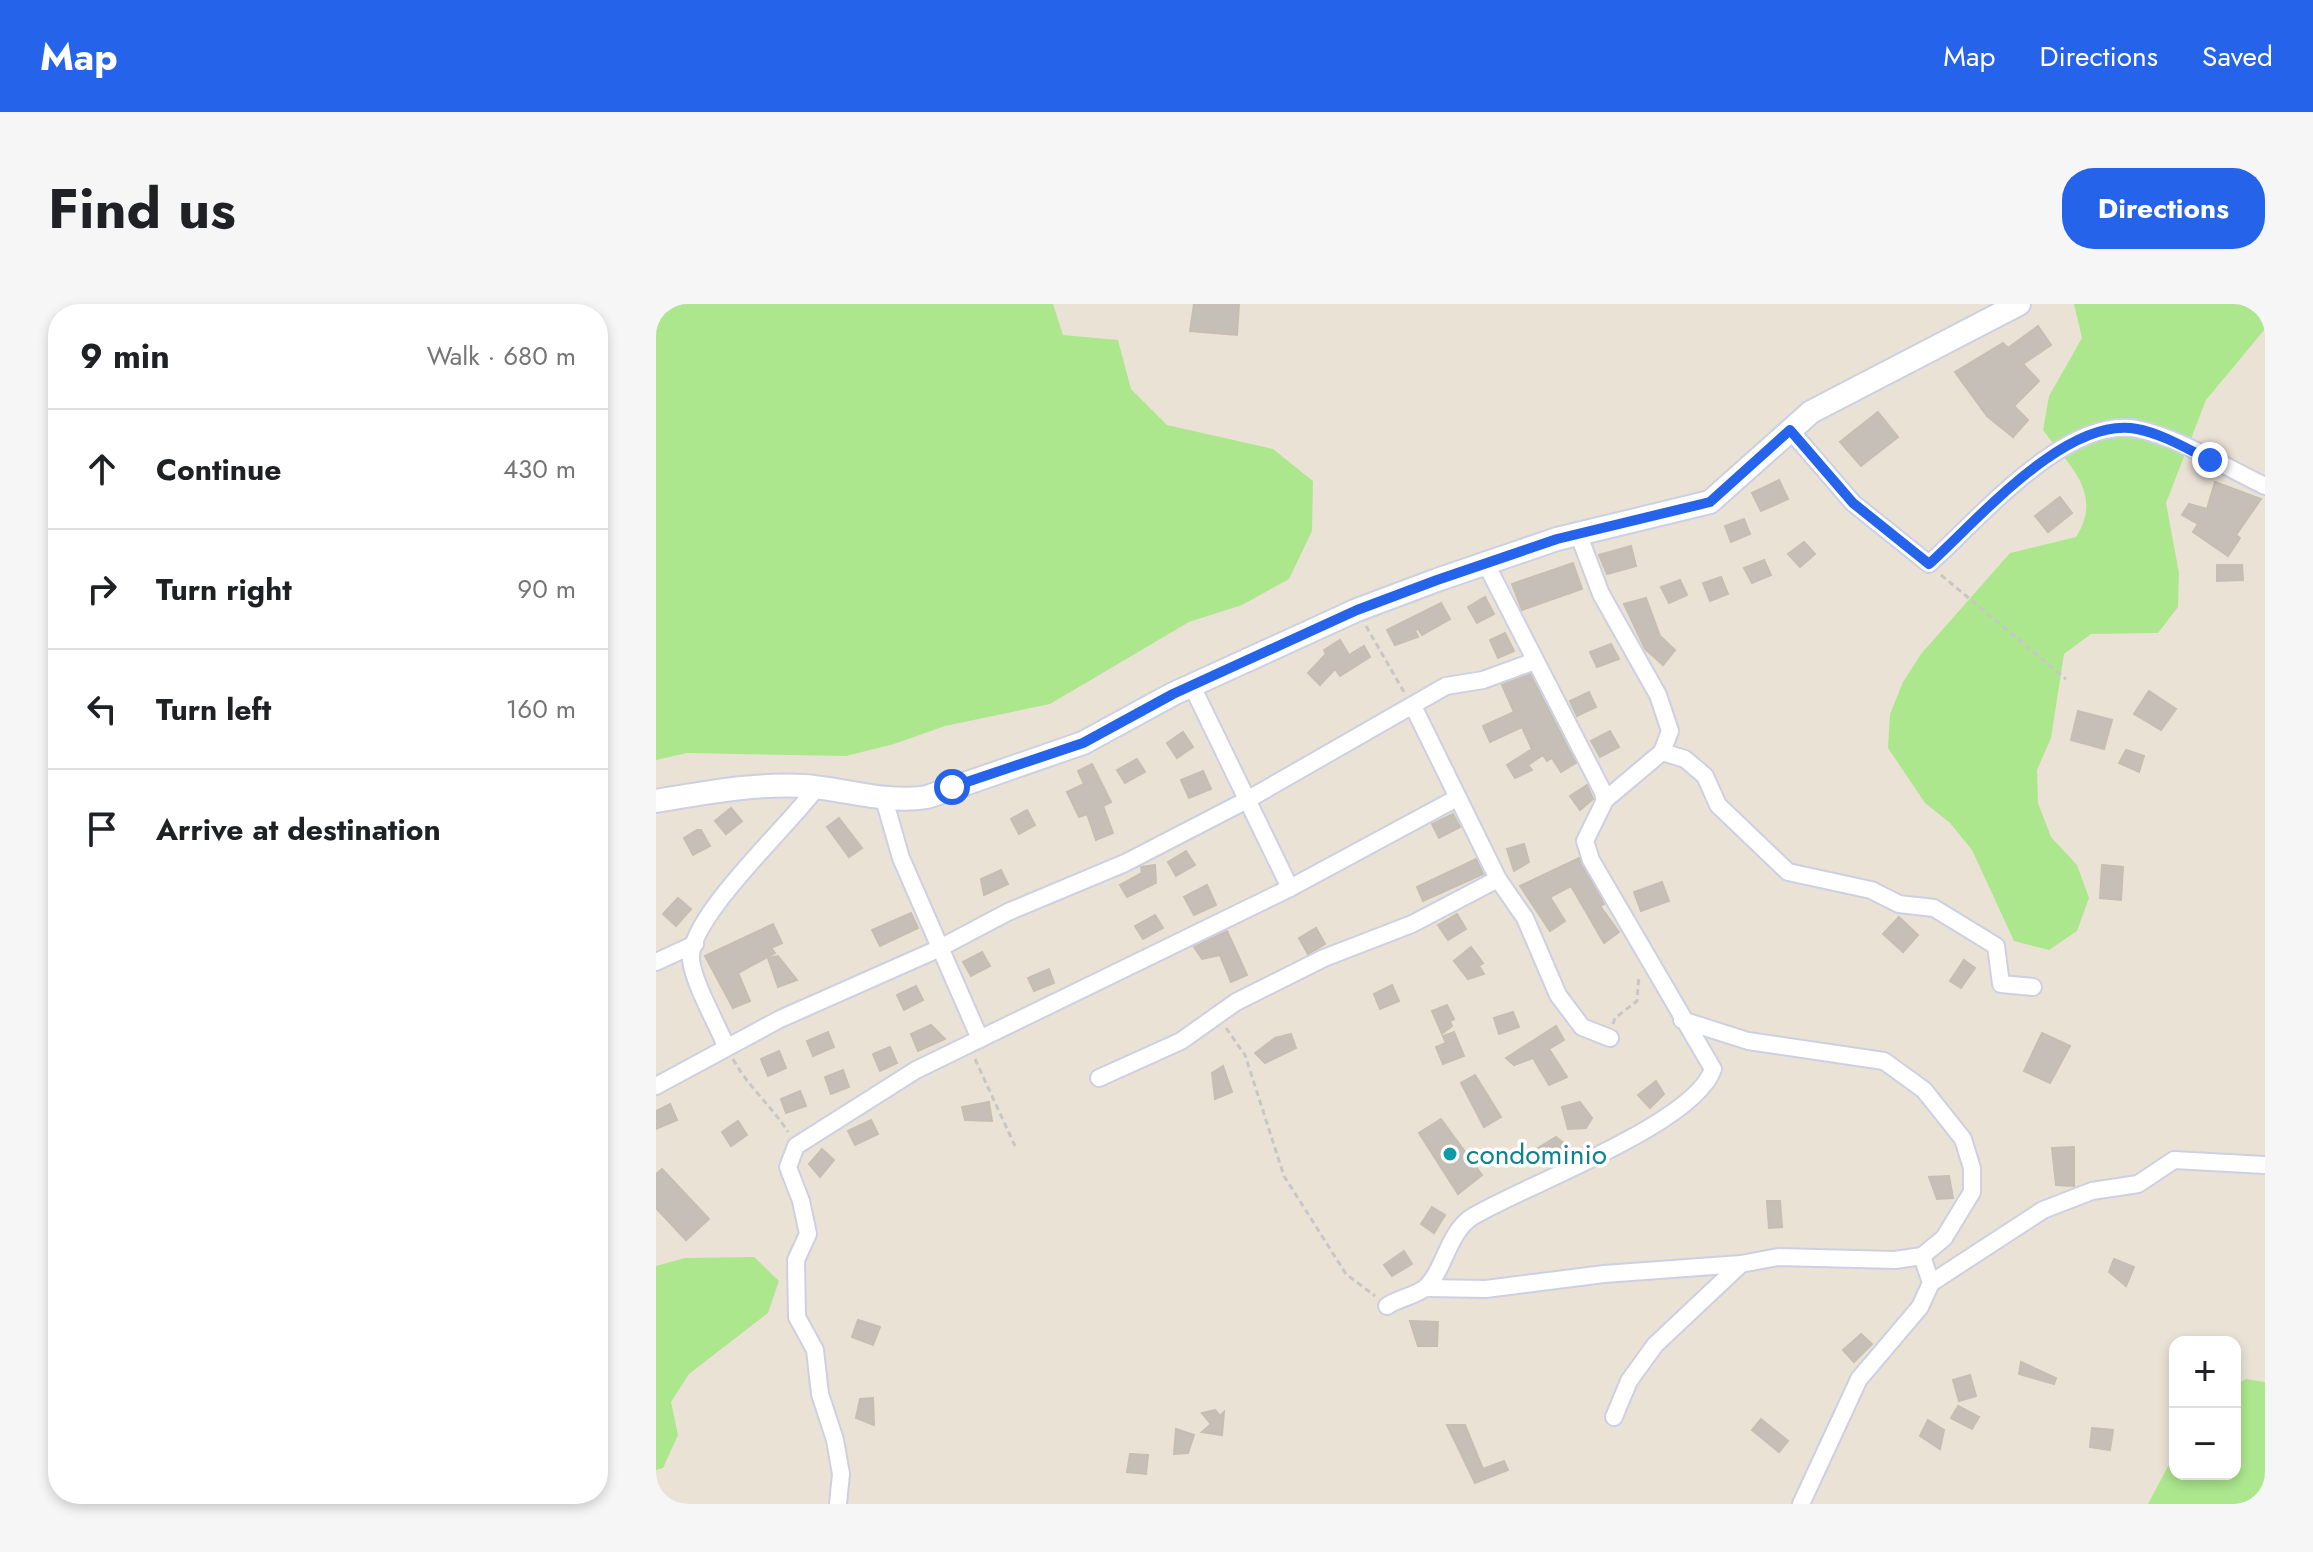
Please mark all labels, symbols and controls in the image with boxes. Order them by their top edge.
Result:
text: Map [40,29,118,84]
text: Map [1943,36,1995,77]
text: Directions [2039,36,2158,77]
text: Saved [2202,36,2273,77]
text: Find us [48,168,236,249]
button: Directions [2062,168,2265,249]
text: 9 min [80,332,170,381]
text: Walk · 680 m [427,337,576,375]
route end [2192,442,2228,478]
icon: ahead [80,447,124,491]
text: Continue [156,448,282,491]
text: 430 m [503,450,576,488]
icon: right [80,567,124,611]
text: Turn right [156,568,292,611]
text: 90 m [517,570,576,608]
icon: left [80,687,124,731]
text: Turn left [156,688,271,731]
text: 160 m [506,690,576,728]
route start [934,769,970,805]
icon: arrive [80,807,124,851]
text: Arrive at destination [156,808,441,851]
place label: condominio [1466,1134,1607,1175]
marker: condominio [1441,1145,1459,1163]
map controls [2169,1336,2241,1480]
button: + [2169,1336,2241,1408]
button: − [2169,1408,2241,1480]

